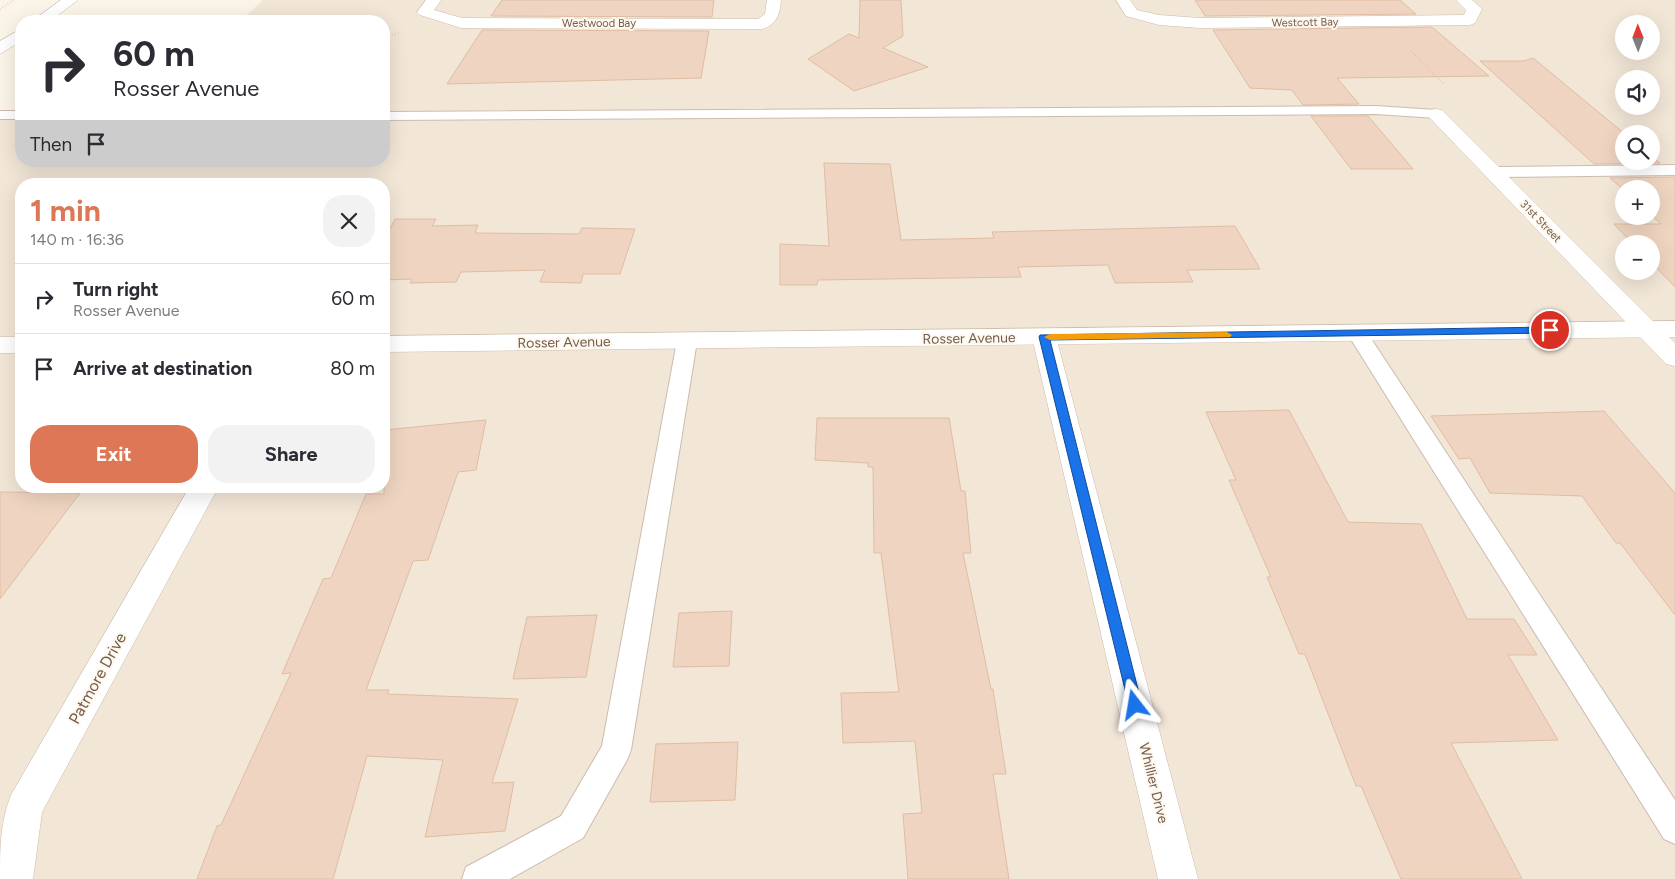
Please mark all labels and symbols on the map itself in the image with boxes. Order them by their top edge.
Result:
street label: Westcott Bay [1272,15,1339,30]
north arrow [1615,15,1660,60]
street label: Westwood Bay [562,17,636,30]
street label: 31st Street [1517,198,1564,245]
pin [1529,309,1571,351]
street label: Rosser Avenue [922,329,1016,348]
street label: Rosser Avenue [517,333,611,352]
street label: Patmore Drive [65,629,130,727]
position arrow [1108,678,1160,730]
street label: Whillier Drive [1135,741,1172,825]

